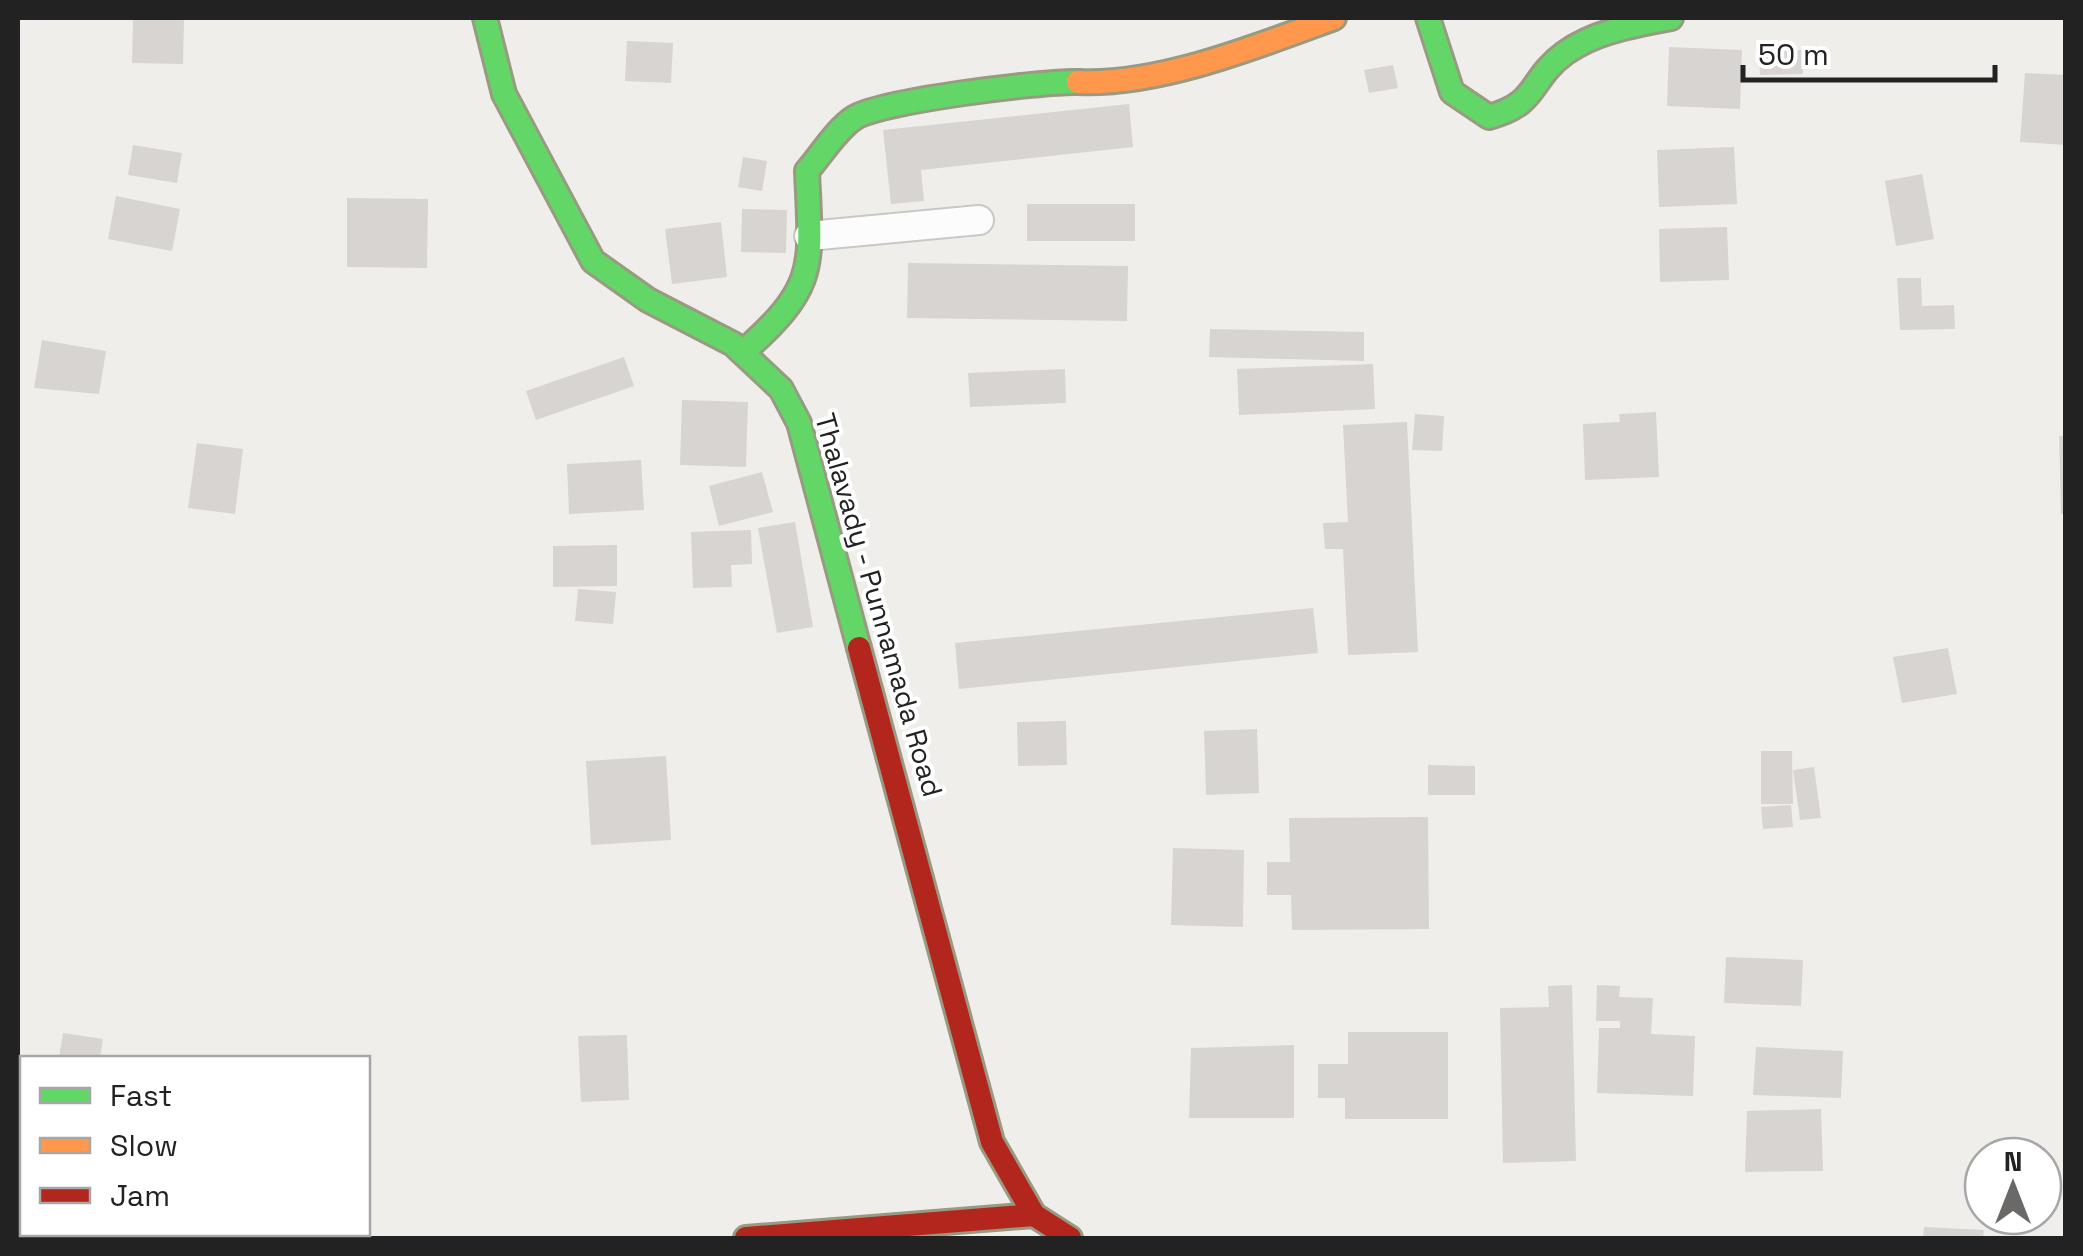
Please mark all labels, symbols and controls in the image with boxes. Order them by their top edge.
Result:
scale bar [1743,20,1996,82]
text: 50 m [1758,35,1829,74]
street label: Thalavady - Punnamada Road [807,409,951,801]
legend [20,1056,370,1236]
text: Fast [110,1076,172,1115]
text: Slow [110,1126,178,1165]
north arrow [1963,1136,2063,1236]
text: N [2004,1143,2022,1179]
text: Jam [110,1176,170,1215]

